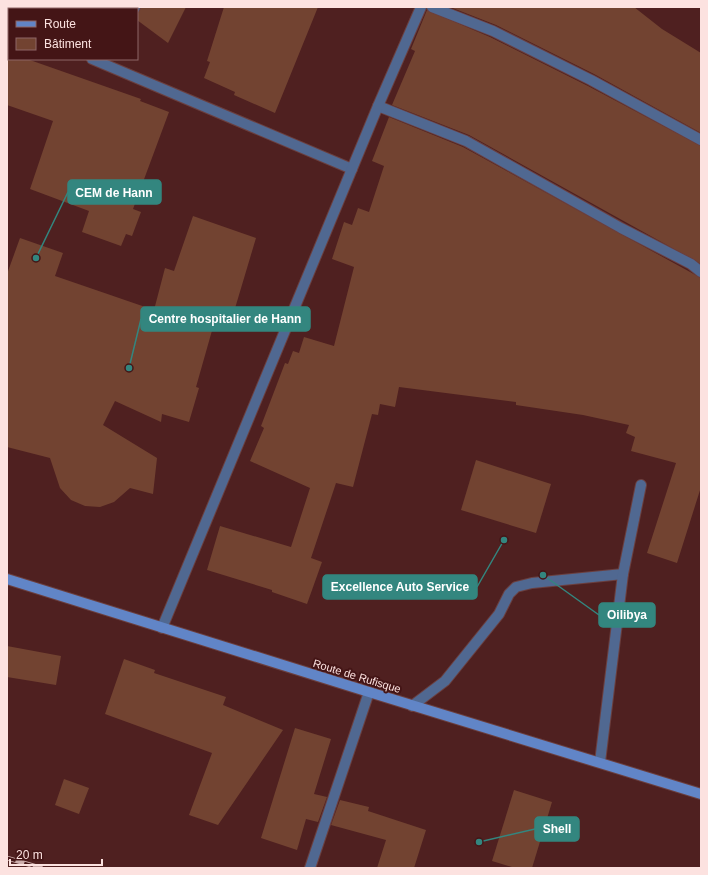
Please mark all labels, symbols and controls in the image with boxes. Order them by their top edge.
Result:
legend [8,8,138,60]
text: Route [44,17,76,31]
text: Bâtiment [44,37,92,51]
callout: CEM de Hann [68,180,161,204]
text: CEM de Hann [75,186,153,200]
callout: Centre hospitalier de Hann [141,307,310,331]
text: Centre hospitalier de Hann [149,312,301,326]
callout: Excellence Auto Service [323,575,477,599]
text: Excellence Auto Service [331,580,469,594]
callout: Oilibya [599,603,655,627]
text: Oilibya [607,608,647,622]
street label: Route de Rufisque [312,657,402,695]
callout: Shell [535,817,579,841]
text: Shell [543,822,571,836]
scale bar [10,841,102,867]
text: 20 m [16,848,43,862]

